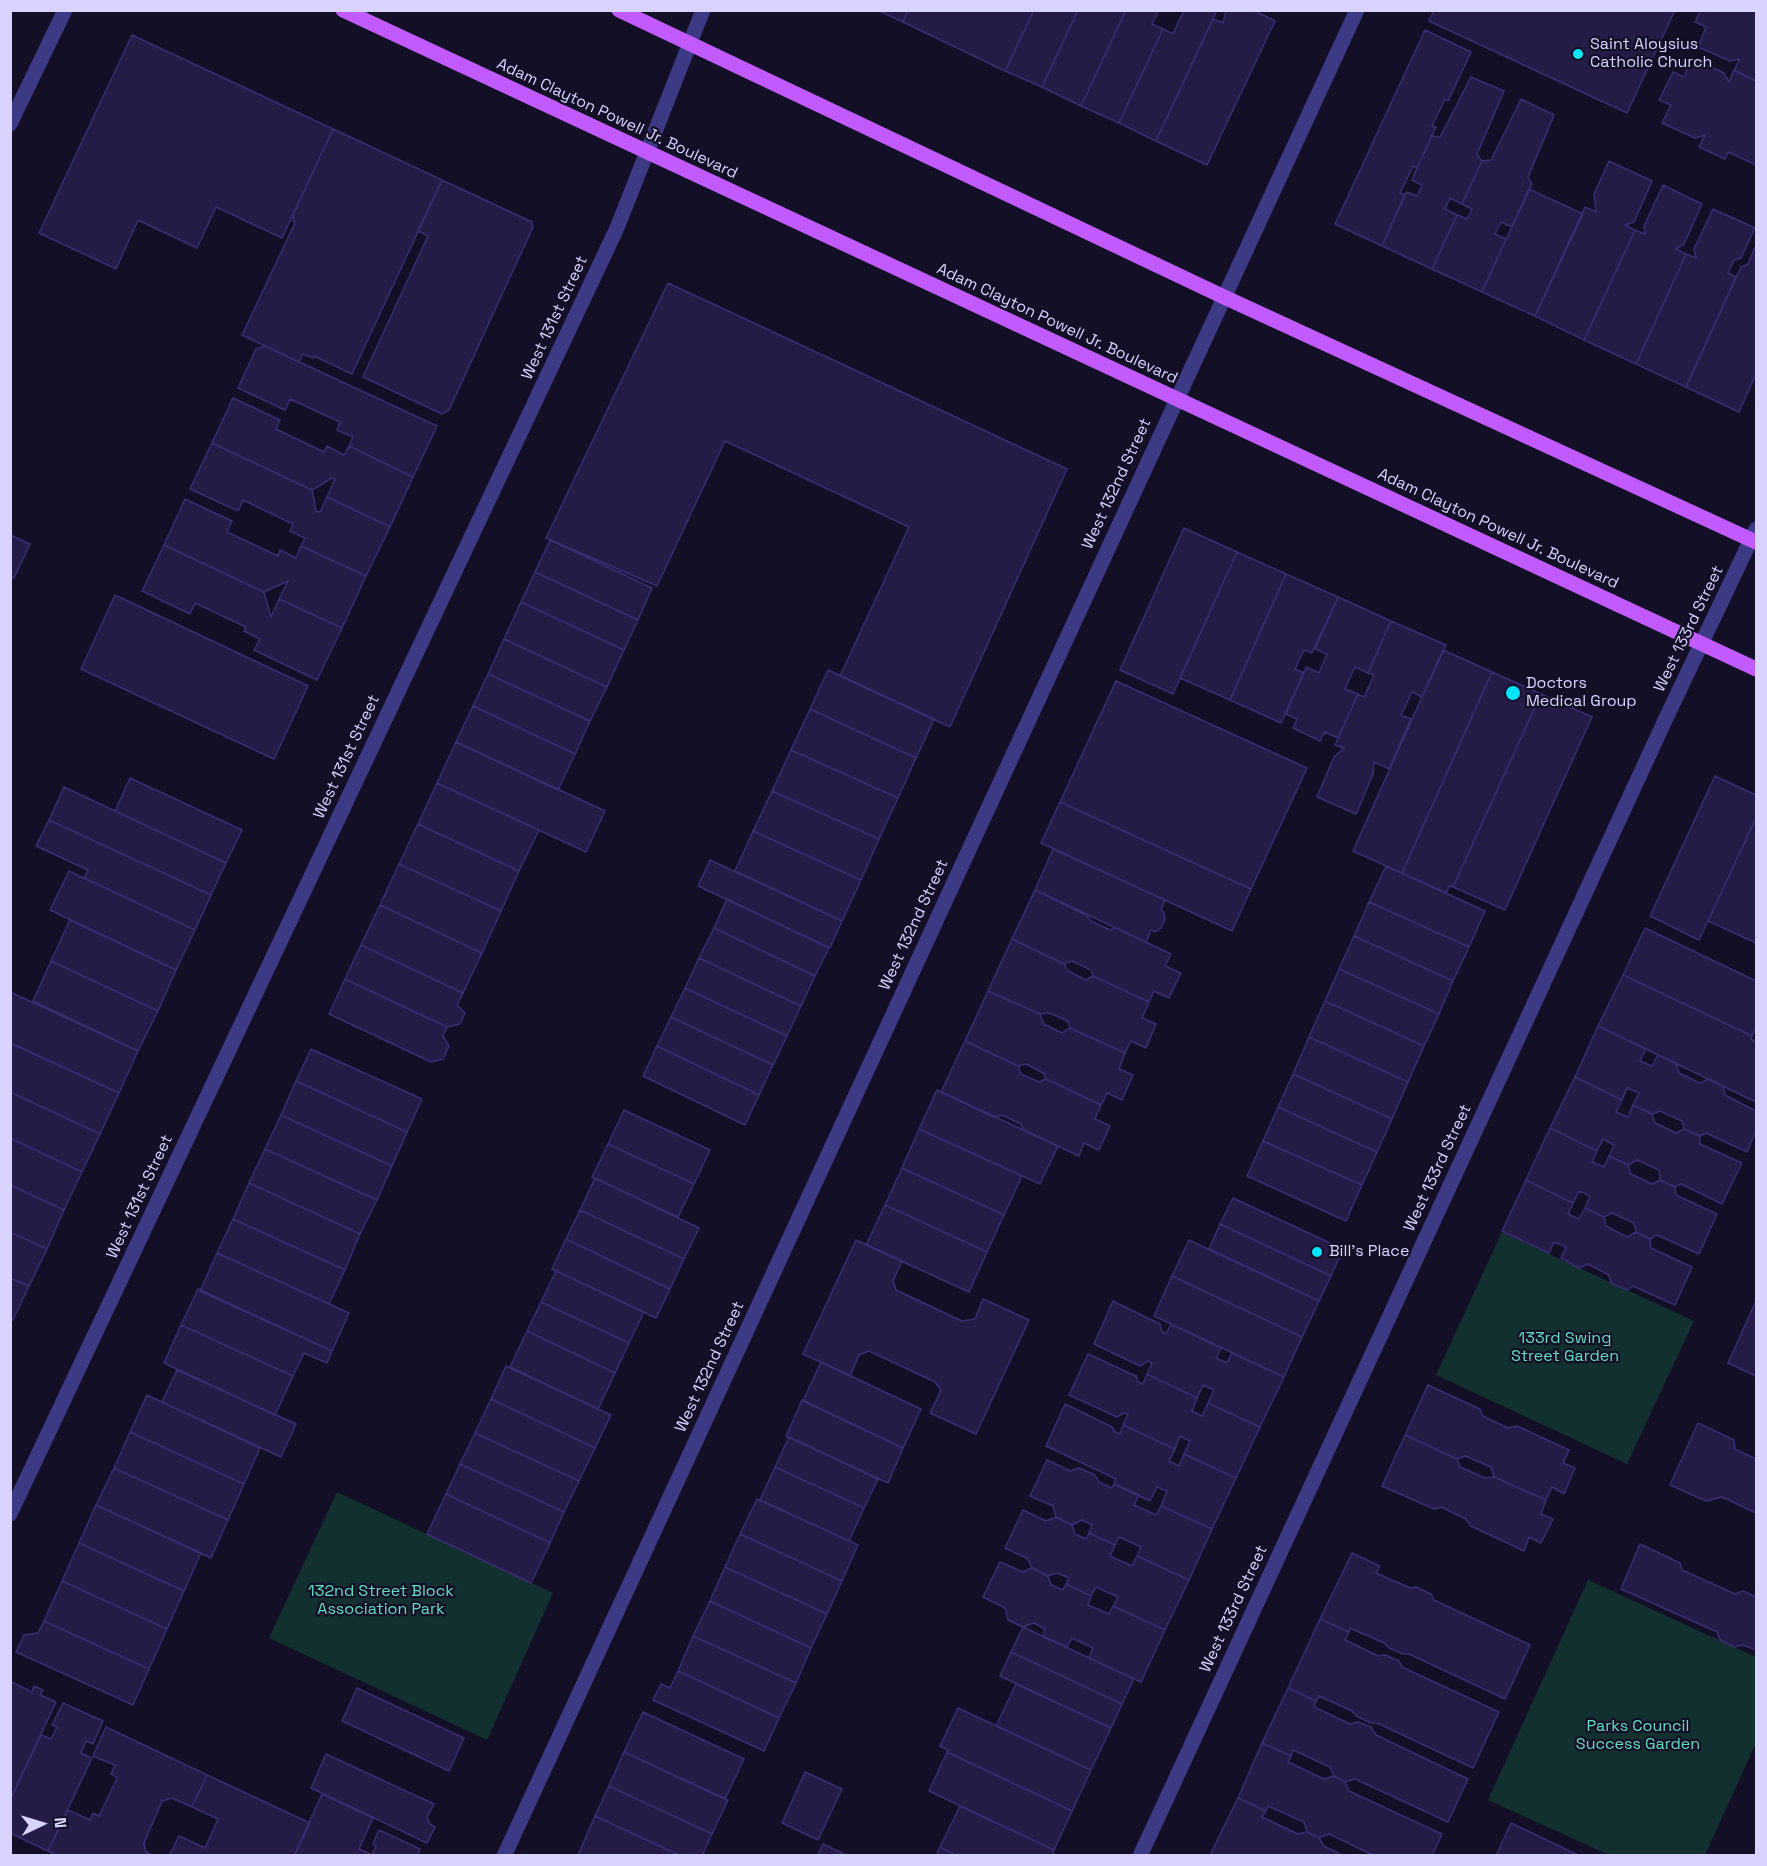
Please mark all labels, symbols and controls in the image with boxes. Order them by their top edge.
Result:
place label: Saint Aloysius Catholic Church [1590,35,1712,73]
marker: Saint Aloysius Catholic Church [1571,47,1585,61]
street label: Adam Clayton Powell Jr. Boulevard [493,55,741,183]
street label: West 131st Street [518,253,592,383]
street label: Adam Clayton Powell Jr. Boulevard [933,260,1181,388]
street label: West 132nd Street [1078,416,1156,552]
street label: Adam Clayton Powell Jr. Boulevard [1374,465,1622,593]
street label: West 133rd Street [1650,563,1728,695]
place label: Doctors Medical Group [1526,674,1637,712]
marker: Doctors Medical Group [1504,684,1522,702]
street label: West 131st Street [310,692,384,822]
street label: West 132nd Street [875,857,953,993]
street label: West 133rd Street [1400,1101,1476,1235]
street label: West 131st Street [103,1132,177,1262]
place label: Bill's Place [1329,1242,1409,1262]
marker: Bill's Place [1310,1245,1324,1259]
street label: West 132nd Street [671,1299,749,1435]
park label: 133rd Swing Street Garden [1511,1329,1619,1367]
street label: West 133rd Street [1196,1542,1272,1676]
park label: 132nd Street Block Association Park [308,1582,454,1620]
park label: Parks Council Success Garden [1576,1717,1700,1755]
north arrow [12,1794,72,1854]
text: N [50,1817,71,1829]

